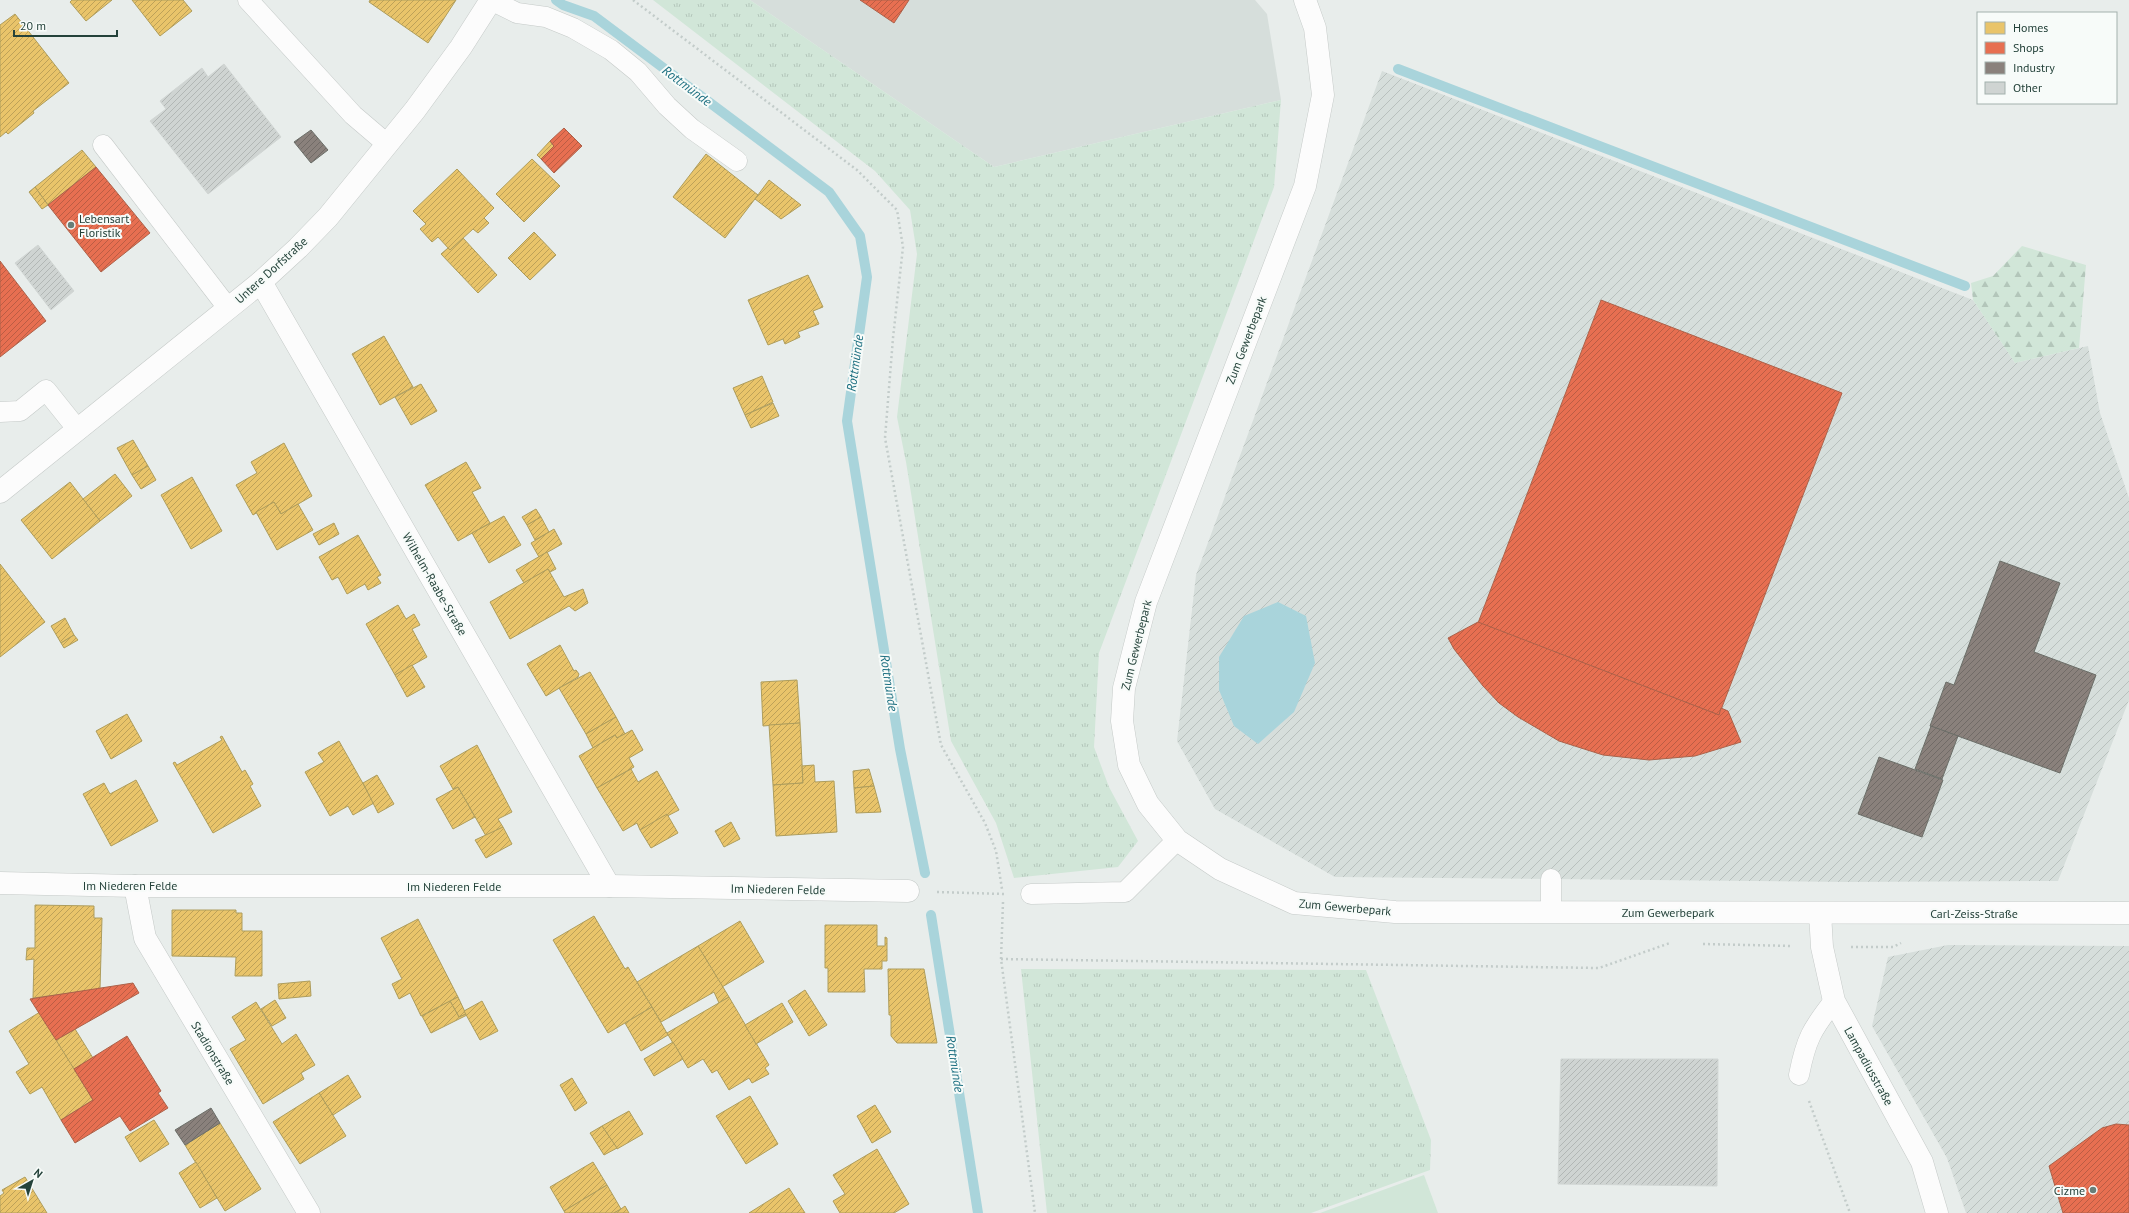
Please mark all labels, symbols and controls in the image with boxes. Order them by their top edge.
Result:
scale bar [14,12,117,38]
legend [1977,12,2117,104]
text: 20 m [20,18,46,33]
text: Homes [2013,20,2048,35]
text: Shops [2013,40,2044,55]
text: Industry [2013,60,2055,75]
water label: Rottmünde [659,62,715,110]
text: Other [2013,80,2042,95]
place label: Lebensart Floristik [79,211,129,240]
marker: Lebensart Floristik [66,220,76,230]
street label: Untere Dorfstraße [232,234,310,306]
street label: Zum Gewerbepark [1222,294,1270,386]
water label: Rottmünde [843,333,867,393]
street label: Wilhelm-Raabe-Straße [399,530,471,638]
street label: Zum Gewerbepark [1118,598,1155,692]
water label: Rottmünde [876,653,902,713]
street label: Im Niederen Felde [83,878,177,893]
street label: Im Niederen Felde [407,879,501,894]
street label: Im Niederen Felde [731,881,825,897]
street label: Zum Gewerbepark [1298,895,1392,919]
street label: Zum Gewerbepark [1622,905,1715,920]
street label: Carl-Zeiss-Straße [1930,906,2018,921]
street label: Stadionstraße [188,1019,238,1087]
street label: Lampadiusstraße [1841,1024,1897,1108]
water label: Rottmünde [942,1034,968,1094]
north arrow [12,1161,52,1201]
text: N [31,1166,46,1181]
place label: Cizme [2054,1183,2085,1198]
marker: Cizme [2088,1185,2098,1195]

